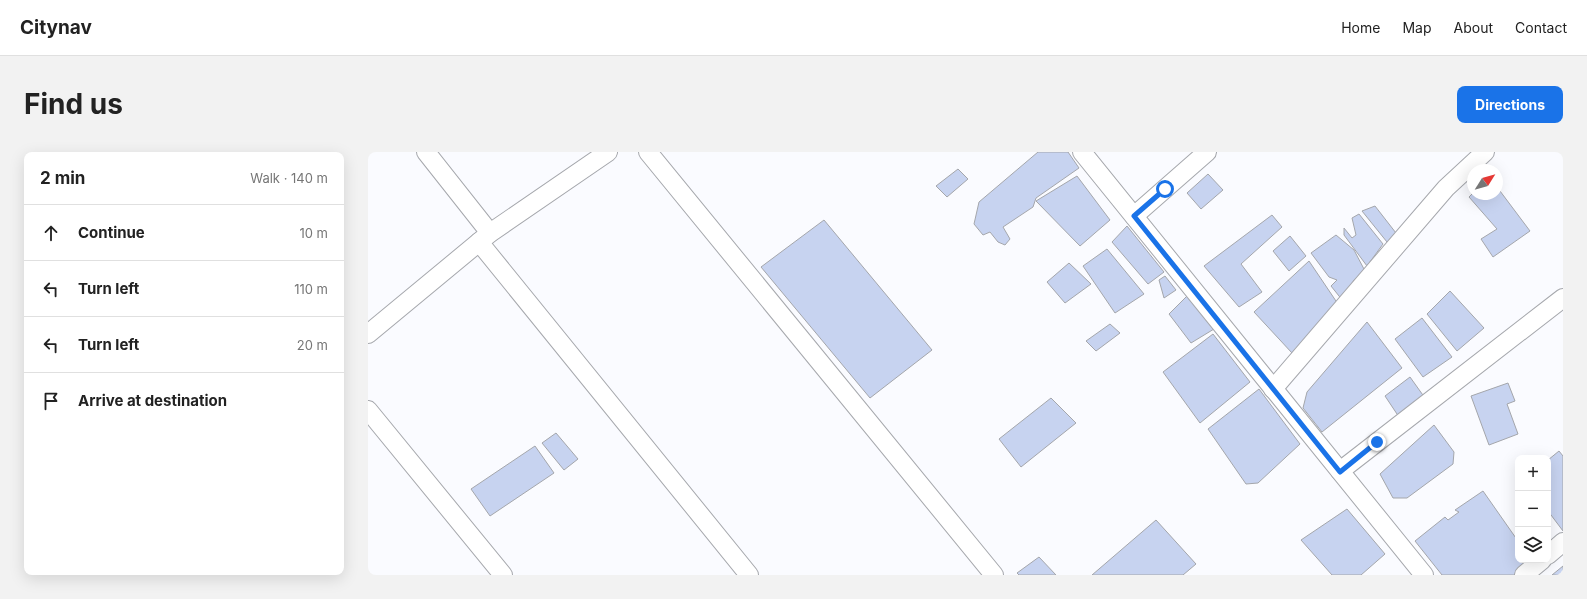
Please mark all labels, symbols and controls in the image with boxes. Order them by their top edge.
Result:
text: Citynav [20,16,92,39]
text: Home [1341,19,1380,36]
text: Map [1402,19,1432,36]
text: About [1454,19,1493,36]
text: Contact [1515,19,1567,36]
button: Directions [1457,86,1563,123]
text: Find us [24,87,123,121]
north arrow [1467,164,1503,200]
text: 2 min [40,168,85,188]
text: Walk · 140 m [250,170,328,186]
route start [1156,180,1174,198]
icon: ahead [40,222,62,244]
text: Continue [78,223,145,242]
text: 10 m [299,225,328,241]
icon: left [40,278,62,300]
text: Turn left [78,279,139,298]
text: 110 m [294,281,328,297]
icon: left [40,334,62,356]
text: Turn left [78,335,139,354]
text: 20 m [297,337,328,353]
icon: arrive [40,390,62,412]
text: Arrive at destination [78,391,227,410]
route end [1368,433,1386,451]
map controls [1515,455,1551,563]
button: + [1515,455,1551,491]
button: − [1515,491,1551,527]
button: layers [1515,527,1551,563]

